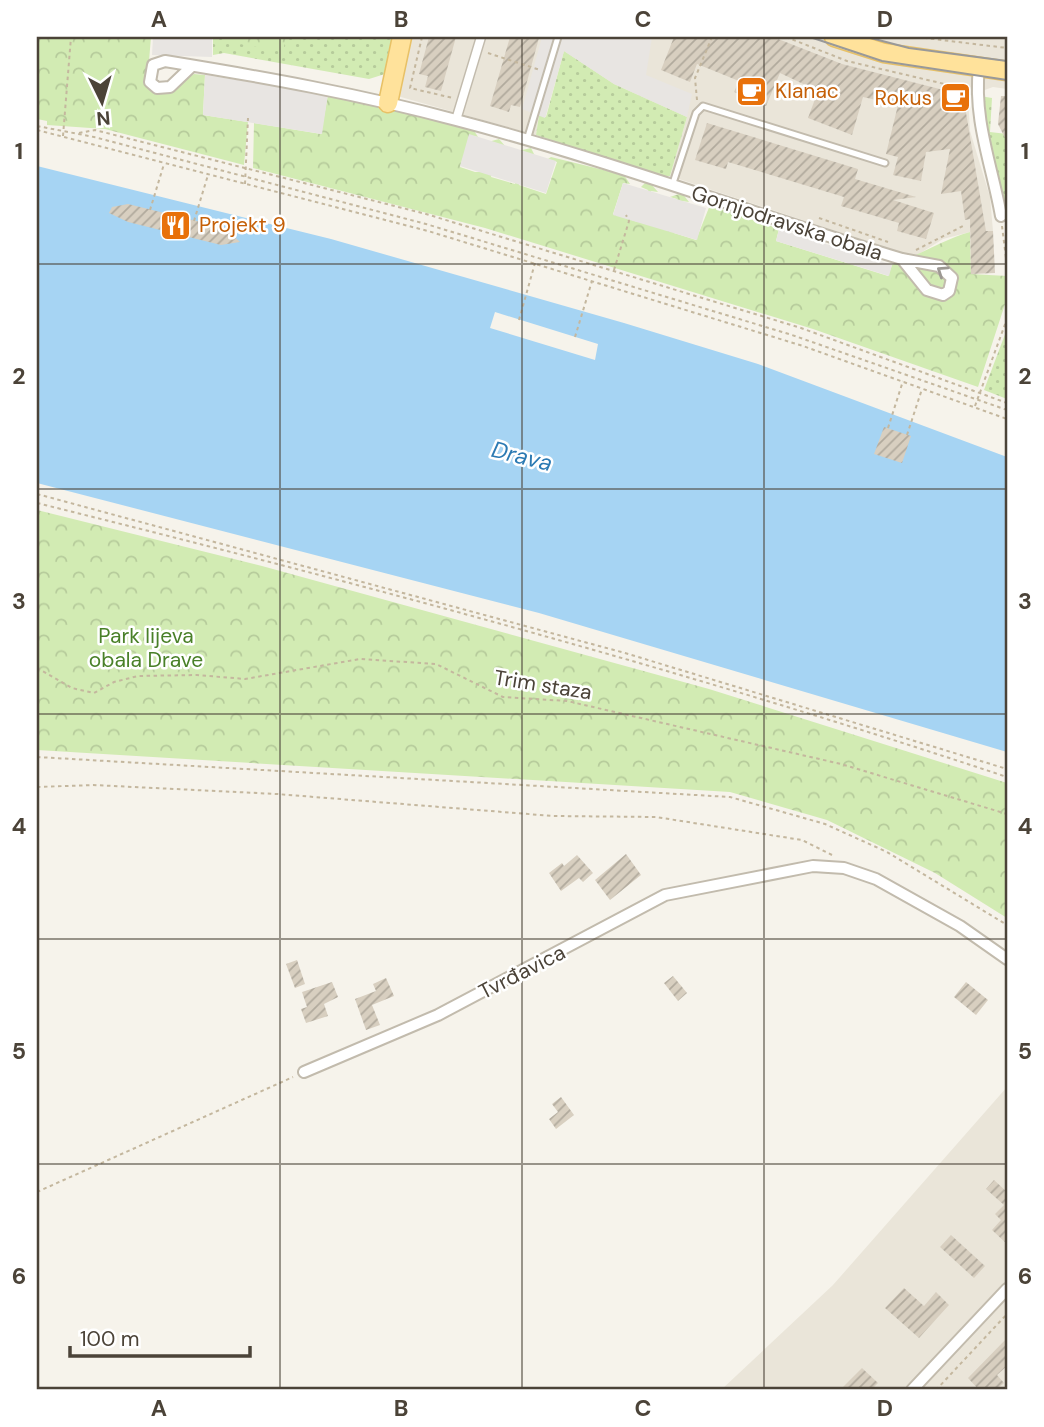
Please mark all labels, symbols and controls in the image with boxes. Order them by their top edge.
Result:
text: A [151,4,167,34]
text: B [394,4,408,34]
text: C [635,4,651,34]
text: D [877,4,893,34]
north arrow [66,66,136,136]
cafe icon: Klanac [735,74,769,108]
place label: Klanac [775,77,839,105]
cafe icon: Rokus [938,81,972,115]
place label: Rokus [875,84,932,112]
text: N [95,105,111,131]
text: 1 [15,136,23,166]
text: 1 [1021,136,1029,166]
street label: Gornjodravska obala [688,179,886,267]
restaurant icon: Projekt 9 [159,208,193,242]
place label: Projekt 9 [199,211,286,239]
one-way arrow [936,266,949,279]
text: 2 [12,361,26,391]
text: 2 [1018,361,1032,391]
water label: Drava [488,434,556,478]
text: 3 [12,586,26,616]
text: 3 [1018,586,1032,616]
park label: Park lijeva obala Drave [89,622,203,674]
street label: Trim staza [492,663,594,707]
text: 4 [12,811,27,841]
text: 4 [1018,811,1033,841]
street label: Tvrđavica [474,938,570,1006]
text: 5 [12,1036,26,1066]
text: 5 [1018,1036,1032,1066]
text: 6 [12,1261,26,1291]
text: 6 [1018,1261,1032,1291]
scale bar [70,1315,250,1359]
text: 100 m [80,1325,140,1353]
text: A [151,1393,167,1423]
text: B [394,1393,408,1423]
text: C [635,1393,651,1423]
text: D [877,1393,893,1423]

